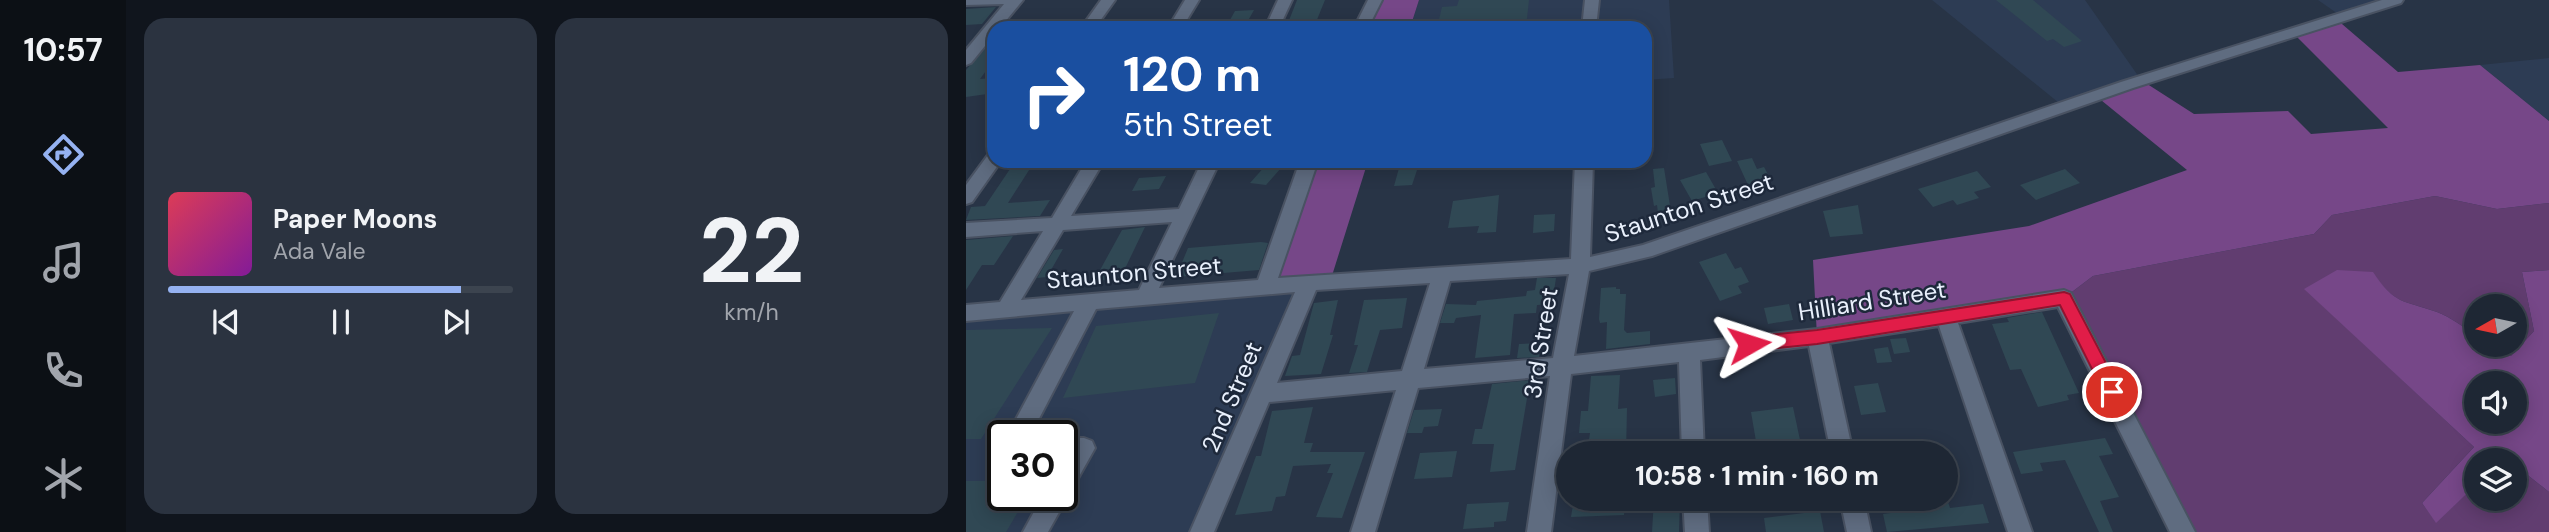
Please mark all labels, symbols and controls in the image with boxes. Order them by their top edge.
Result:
text: 10:57 [23,29,103,71]
text: 120 m [1123,42,1261,106]
icon: right [1008,49,1099,140]
text: 5th Street [1123,104,1273,146]
icon: directions [39,130,88,179]
street label: Staunton Street [1601,166,1777,249]
text: 22 [699,192,804,310]
text: Paper Moons [273,202,437,236]
text: Ada Vale [273,236,366,266]
icon: music [39,238,88,287]
street label: Staunton Street [1045,249,1223,296]
street label: Hilliard Street [1796,274,1948,328]
street label: 3rd Street [1516,285,1565,401]
north arrow [2464,294,2527,357]
map controls [2464,294,2527,511]
text: km/h [724,297,779,327]
icon: previous [207,303,245,341]
icon: pause [322,303,360,341]
icon: next [437,303,475,341]
position arrow [1712,307,1786,381]
street label: 2nd Street [1194,337,1269,457]
icon: phone [39,346,88,395]
pin [2082,362,2142,422]
button: sound [2464,371,2527,434]
icon: arrive [2093,373,2131,411]
speed limit sign: 30 [987,420,1078,511]
button: layers [2464,448,2527,511]
icon: climate [39,454,88,503]
text: 10:58 · 1 min · 160 m [1635,459,1879,493]

